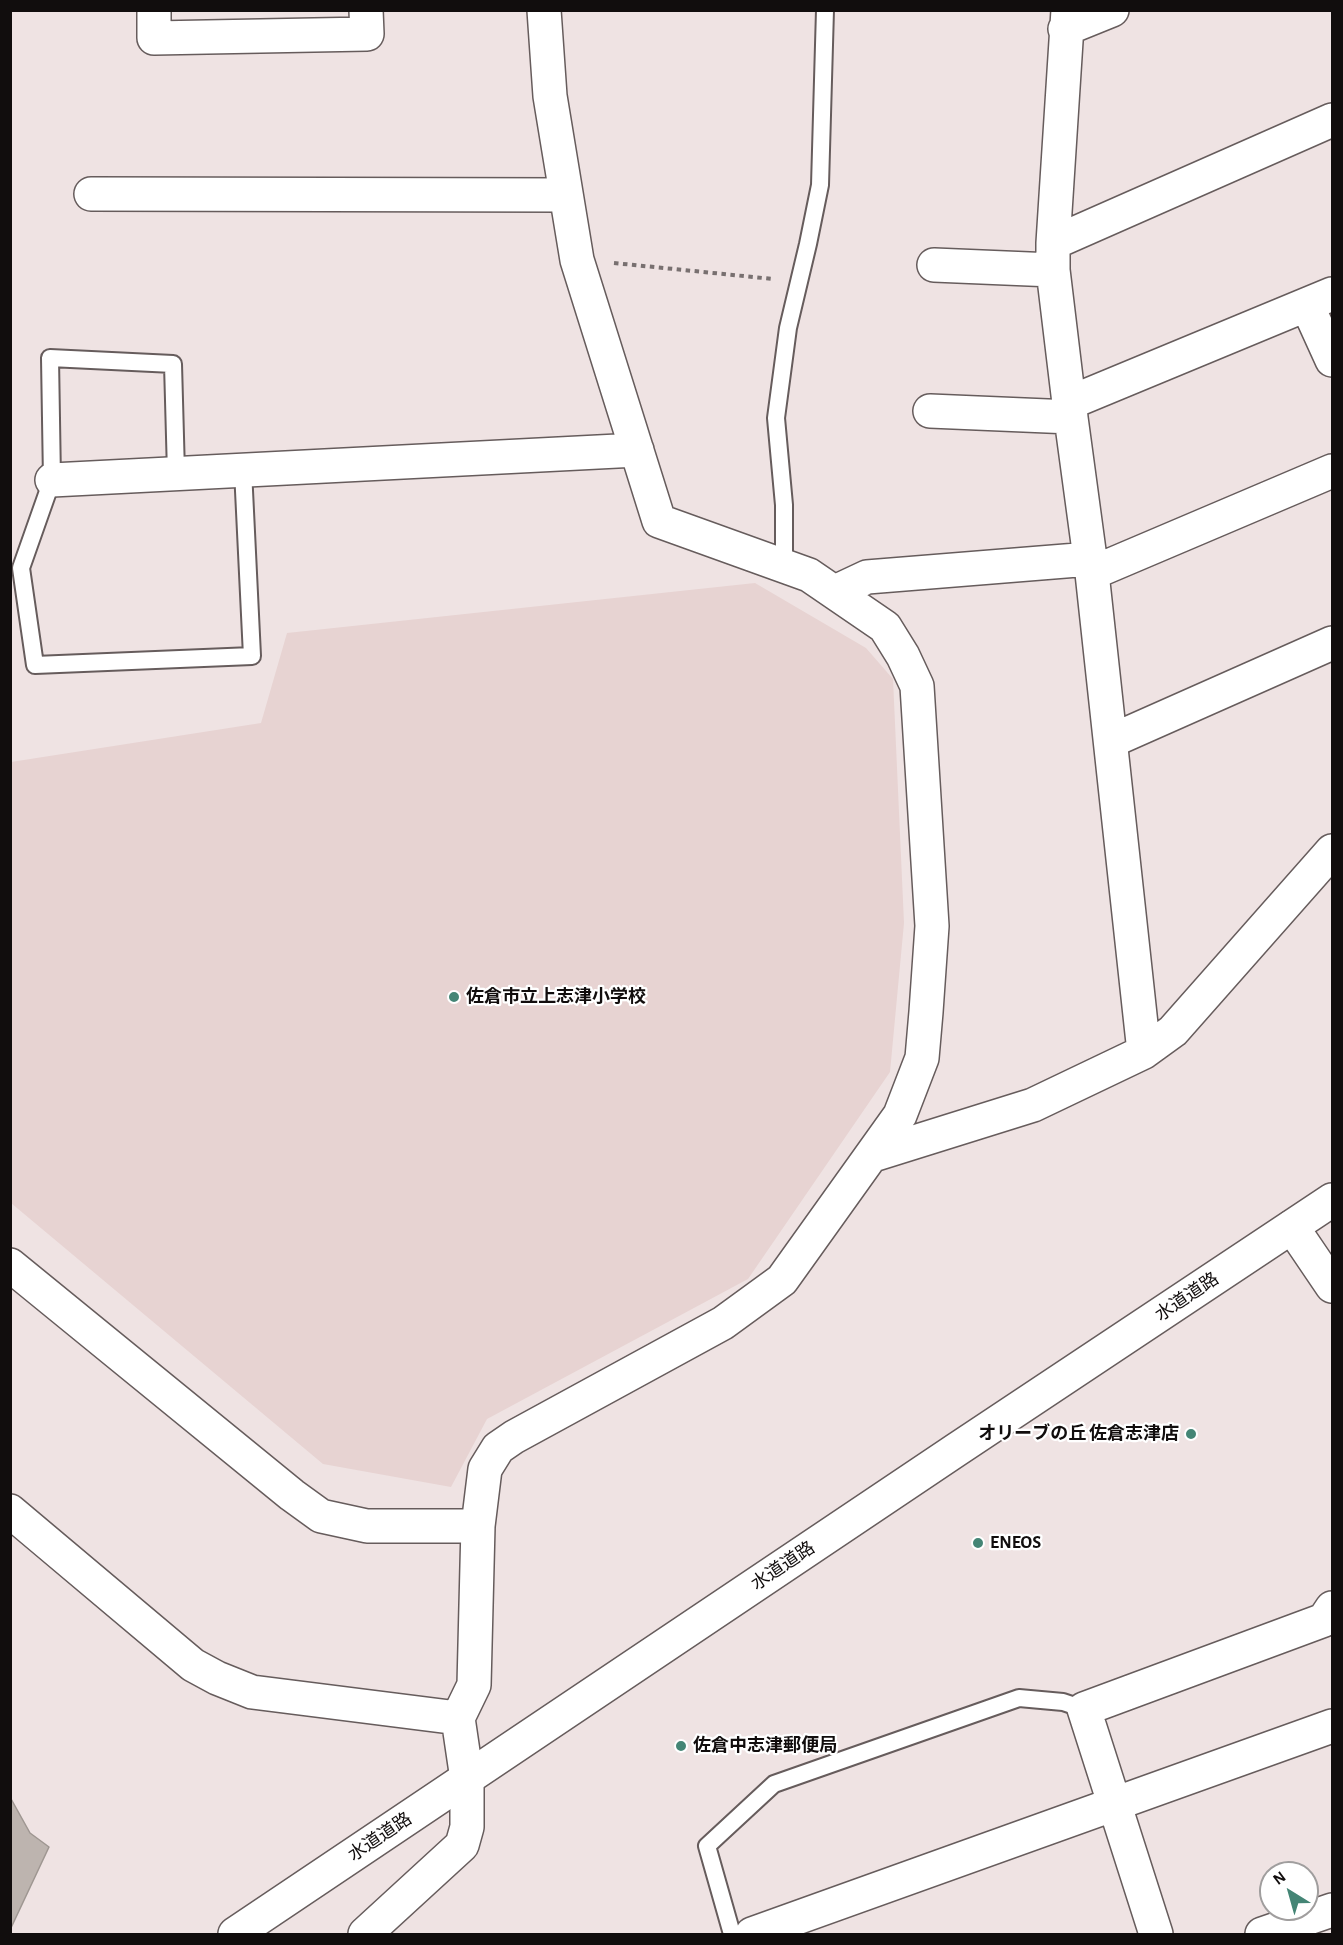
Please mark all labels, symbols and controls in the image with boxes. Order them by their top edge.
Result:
place label: 佐倉市立上志津小学校 [466,986,646,1008]
marker: 佐倉市立上志津小学校 [447,990,461,1004]
street label: 水道道路 [1151,1268,1223,1326]
place label: オリーブの丘 佐倉志津店 [978,1423,1179,1445]
marker: オリーブの丘 佐倉志津店 [1184,1427,1198,1441]
place label: ENEOS [990,1532,1041,1554]
marker: ENEOS [971,1536,985,1550]
street label: 水道道路 [747,1537,819,1595]
place label: 佐倉中志津郵便局 [693,1735,837,1757]
marker: 佐倉中志津郵便局 [674,1739,688,1753]
street label: 水道道路 [344,1808,416,1866]
north arrow [1259,1861,1319,1921]
text: N [1270,1868,1289,1888]

